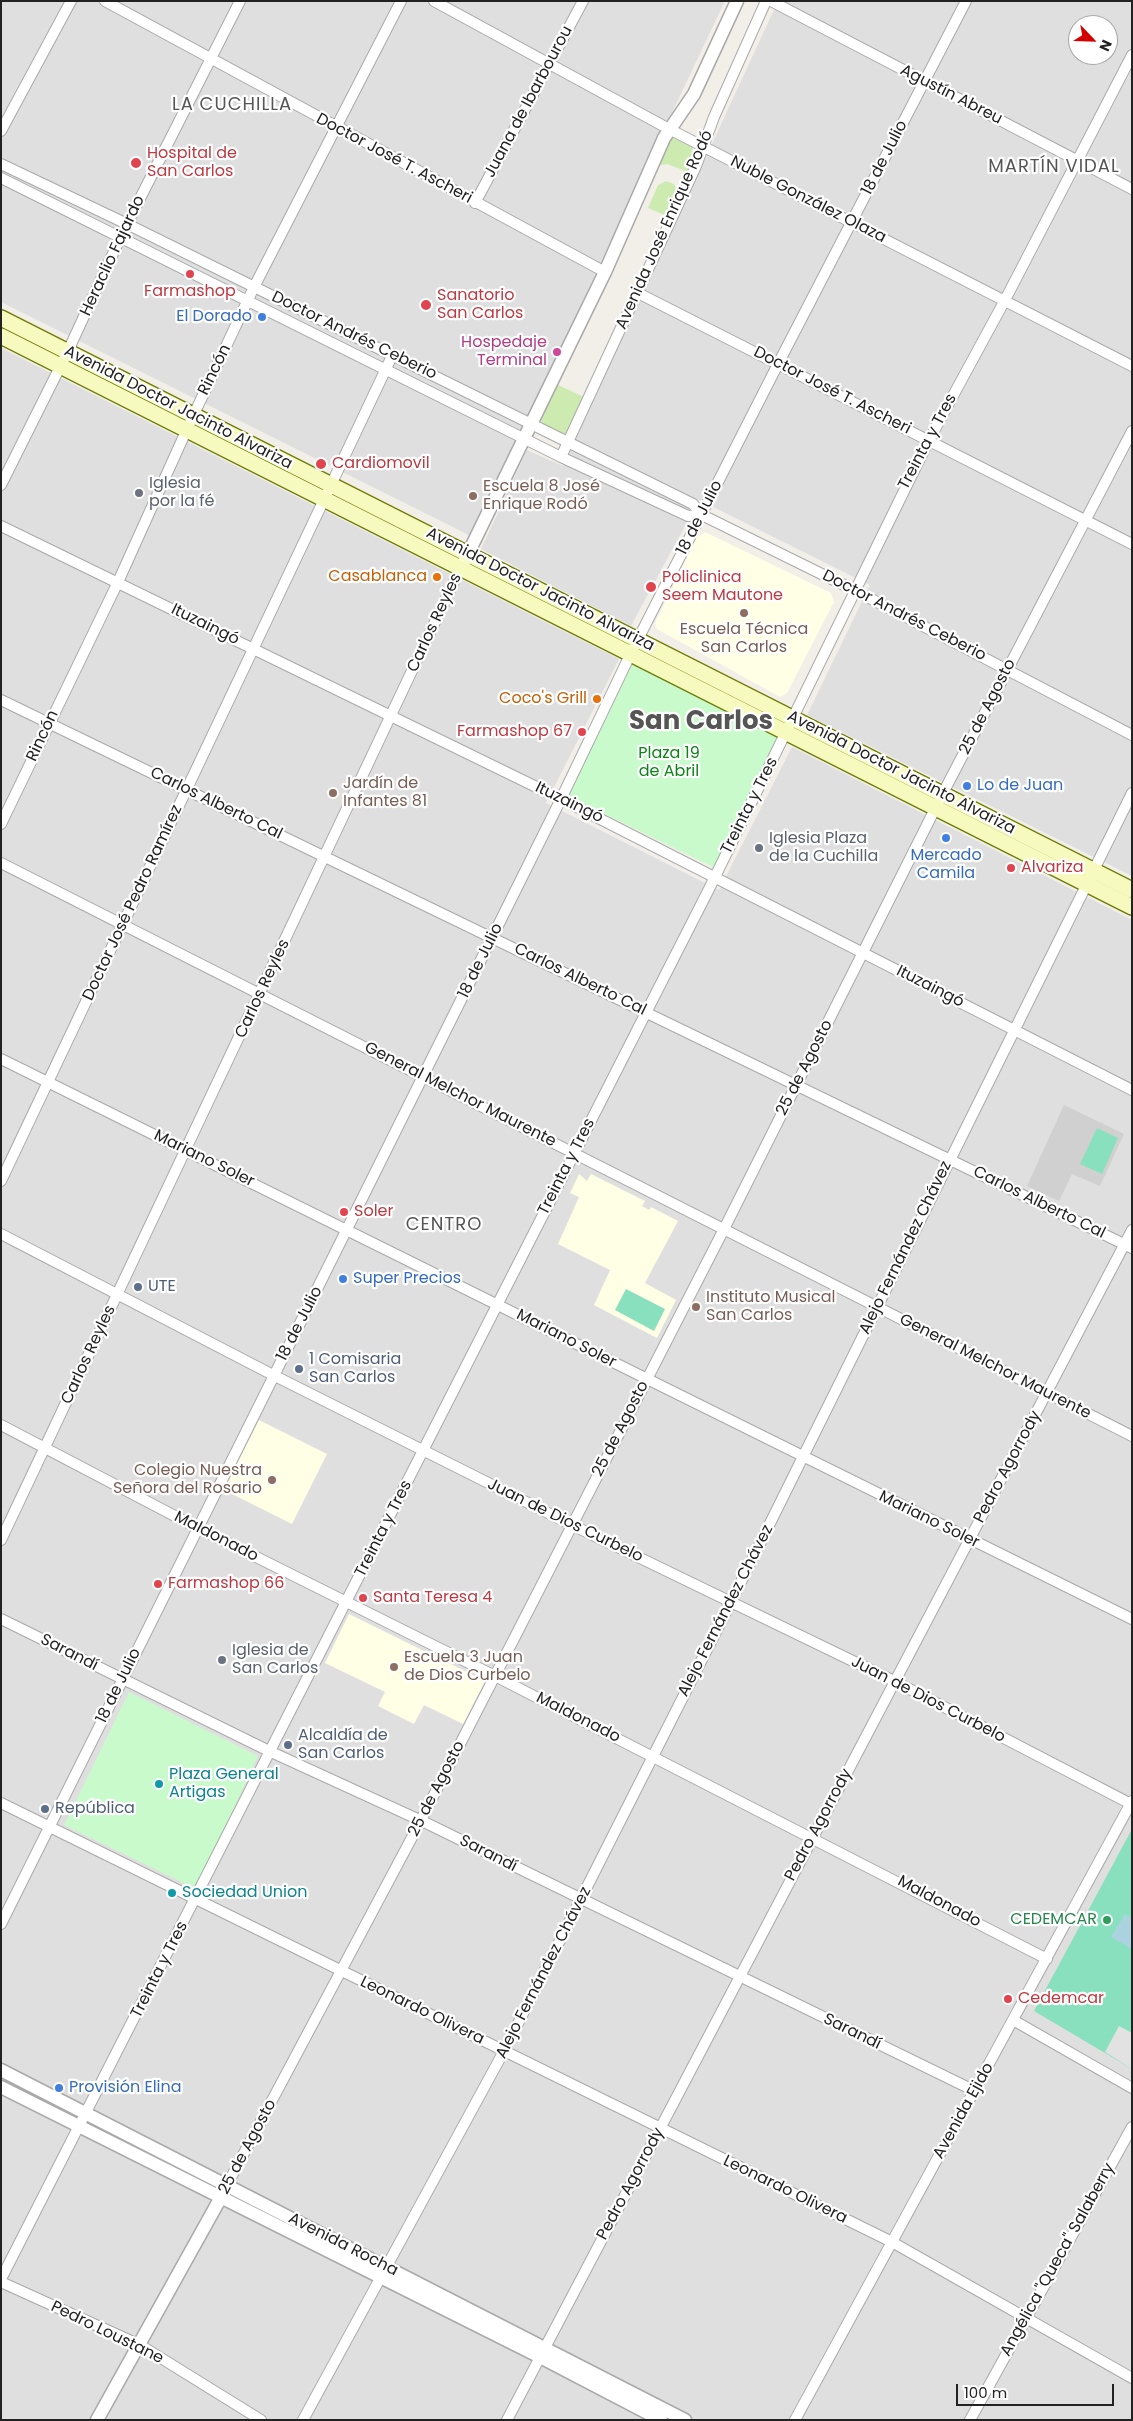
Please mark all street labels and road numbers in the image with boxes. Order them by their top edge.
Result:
street label: Juana de Ibarbourou [481,23,577,181]
street label: Agustín Abreu [897,61,1005,129]
street label: Doctor José T. Ascheri [313,110,475,208]
street label: 18 de Julio [858,117,912,199]
street label: Avenida José Enrique Rodó [612,128,718,332]
street label: Nuble González Olaza [727,152,889,248]
street label: Heraclio Fajardo [77,193,149,319]
street label: Doctor Andrés Ceberio [268,288,440,384]
street label: Rincón [195,341,235,399]
street label: Avenida Doctor Jacinto Alvariza [61,342,295,474]
street label: Doctor José T. Ascheri [750,343,914,439]
street label: Treinta y Tres [895,391,961,493]
street label: 18 de Julio [673,477,727,559]
street label: Avenida Doctor Jacinto Alvariza [423,524,657,656]
street label: Doctor Andrés Ceberio [819,566,989,666]
street label: Carlos Reyles [404,571,466,675]
street label: Ituzaingó [168,600,242,650]
street label: 25 de Agosto [956,656,1020,758]
street label: Rincón [23,707,63,765]
street label: Avenida Doctor Jacinto Alvariza [784,707,1018,839]
street label: Treinta y Tres [717,755,783,857]
street label: Carlos Alberto Cal [147,764,285,844]
street label: Ituzaingó [532,778,606,828]
street label: Doctor José Pedro Ramírez [79,802,187,1004]
street label: 18 de Julio [455,920,507,1002]
street label: Carlos Reyles [232,937,294,1041]
street label: Carlos Alberto Cal [511,940,649,1020]
street label: Ituzaingó [893,962,967,1012]
street label: 25 de Agosto [773,1017,837,1119]
street label: General Melchor Maurente [361,1038,559,1152]
street label: Treinta y Tres [534,1116,600,1218]
street label: Mariano Soler [151,1126,257,1192]
street label: Alejo Fernández Chávez [856,1158,956,1338]
street label: Carlos Alberto Cal [970,1163,1108,1243]
street label: 18 de Julio [273,1283,327,1365]
street label: Carlos Reyles [58,1303,120,1407]
street label: Mariano Soler [513,1306,619,1372]
street label: General Melchor Maurente [896,1310,1094,1424]
street label: 25 de Agosto [589,1378,653,1480]
street label: Pedro Agorrody [970,1408,1046,1526]
street label: Juan de Dios Curbelo [484,1475,646,1567]
street label: Treinta y Tres [351,1478,417,1580]
street label: Mariano Soler [876,1487,982,1553]
street label: Maldonado [171,1508,261,1566]
street label: Alejo Fernández Chávez [674,1522,778,1700]
street label: Sarandí [37,1630,101,1676]
street label: 18 de Julio [93,1645,145,1727]
street label: Juan de Dios Curbelo [848,1653,1008,1747]
street label: Maldonado [533,1689,623,1747]
street label: 25 de Agosto [405,1738,469,1840]
street label: Pedro Agorrody [781,1766,857,1884]
street label: Sarandí [456,1831,520,1877]
street label: Maldonado [894,1872,984,1932]
street label: Alejo Fernández Chávez [492,1884,596,2062]
street label: Treinta y Tres [127,1919,193,2021]
street label: Leonardo Olivera [357,1973,487,2049]
street label: Sarandí [820,2010,884,2054]
street label: Avenida Ejido [930,2060,998,2162]
street label: 25 de Agosto [215,2096,281,2198]
street label: Pedro Agorrody [593,2125,669,2243]
street label: Leonardo Olivera [720,2152,850,2228]
street label: Angélica "Queca" Salaberry [997,2160,1119,2360]
street label: Avenida Rocha [285,2209,401,2281]
street label: Pedro Loustane [48,2297,166,2369]

